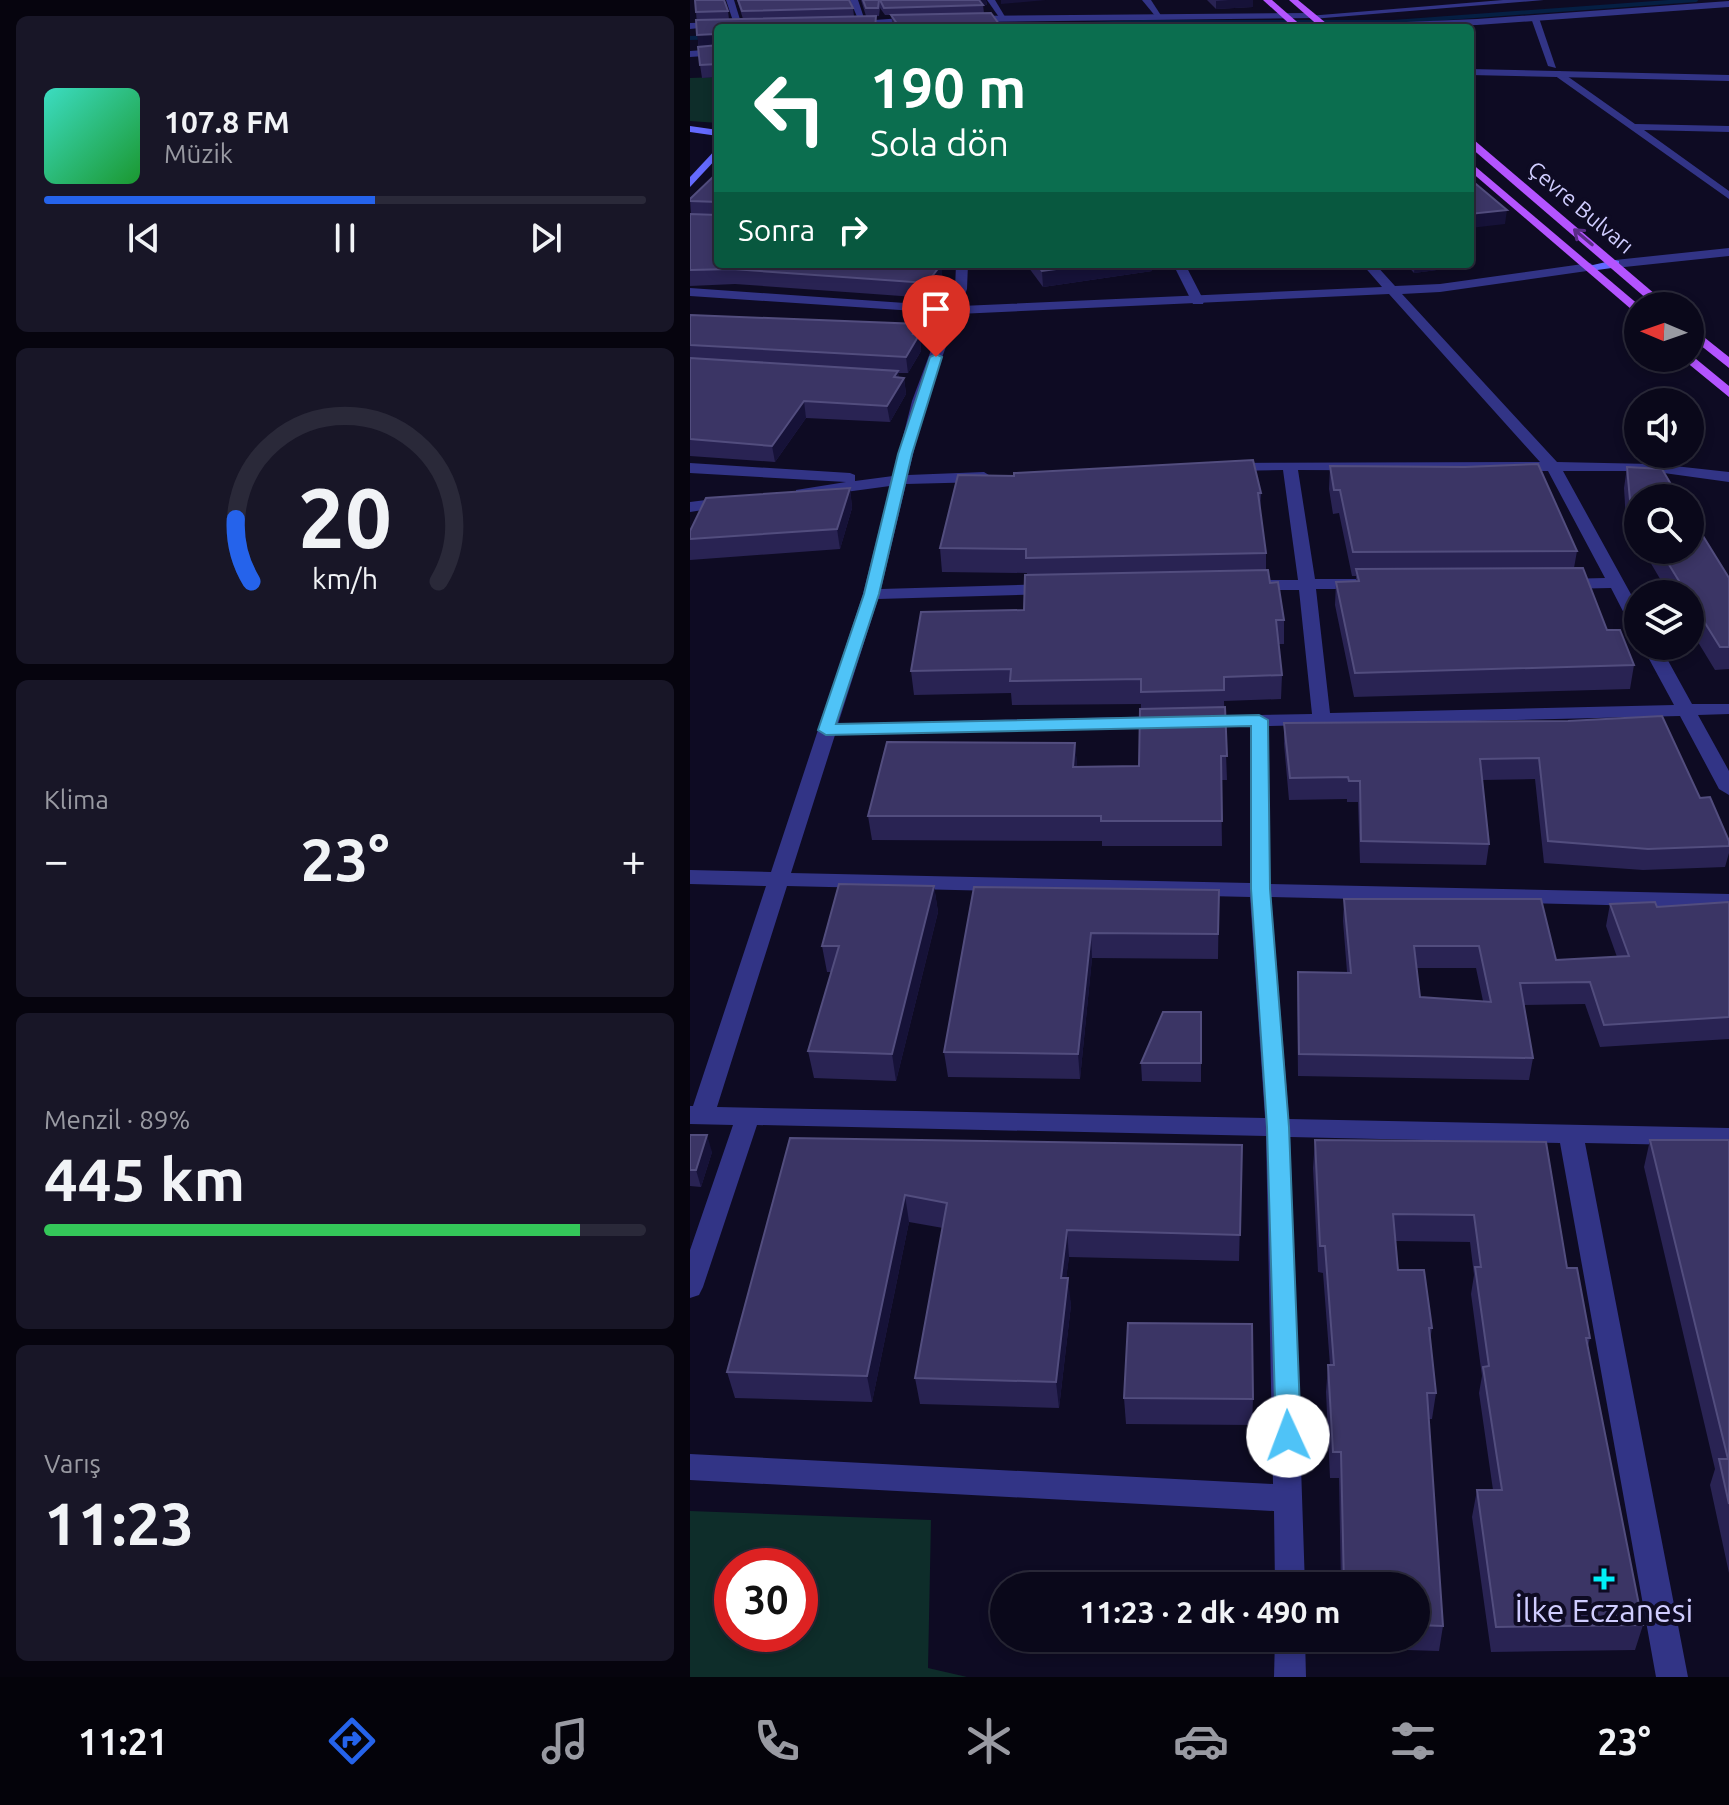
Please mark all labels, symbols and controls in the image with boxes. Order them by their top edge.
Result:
icon: left [738,56,842,160]
text: 190 m [870,56,1026,119]
text: 107.8 FM [164,105,290,139]
text: Sola dön [870,122,1009,163]
text: Müzik [164,139,233,168]
street label: Çevre Bulvarı [1524,155,1639,258]
icon: right [831,208,875,252]
text: Sonra [738,213,815,247]
icon: previous [122,216,166,260]
icon: pause [323,216,367,260]
icon: next [524,216,568,260]
one-way arrow [1573,228,1593,246]
pin [902,275,970,357]
icon: arrive [914,287,958,331]
north arrow [1624,292,1704,372]
map controls [1624,292,1704,660]
button: sound [1624,388,1704,468]
text: 20 [298,470,392,564]
button: search [1624,484,1704,564]
text: km/h [312,562,378,594]
button: layers [1624,580,1704,660]
text: Klima [44,785,109,814]
text: 23° [301,825,389,892]
text: − [44,835,69,884]
text: + [621,835,646,884]
text: Menzil · 89% [44,1105,190,1134]
text: 445 km [44,1145,245,1212]
position arrow [1246,1394,1330,1478]
text: Varış [44,1449,101,1478]
text: 11:23 [44,1489,194,1556]
speed limit sign: 30 [714,1548,818,1652]
marker: İlke Eczanesi [1595,1570,1613,1588]
place label: İlke Eczanesi [1515,1592,1693,1628]
text: 11:23 · 2 dk · 490 m [1080,1595,1340,1629]
icon: directions [324,1713,380,1769]
icon: music [537,1713,593,1769]
icon: phone [749,1713,805,1769]
icon: climate [961,1713,1017,1769]
icon: car [1173,1713,1229,1769]
icon: filters [1385,1713,1441,1769]
text: 11:21 [78,1721,168,1762]
text: 23° [1597,1721,1651,1762]

